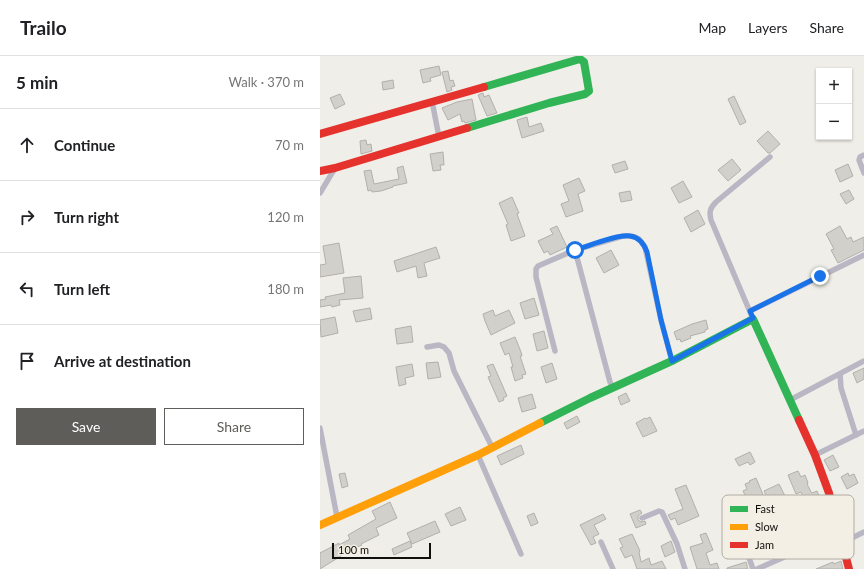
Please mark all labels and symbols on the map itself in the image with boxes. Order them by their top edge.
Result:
route start [566,241,584,259]
route end [811,267,829,285]
legend [722,495,854,559]
text: Fast [755,502,775,515]
text: Slow [755,520,779,533]
text: Jam [755,538,774,551]
scale bar [332,541,431,560]

